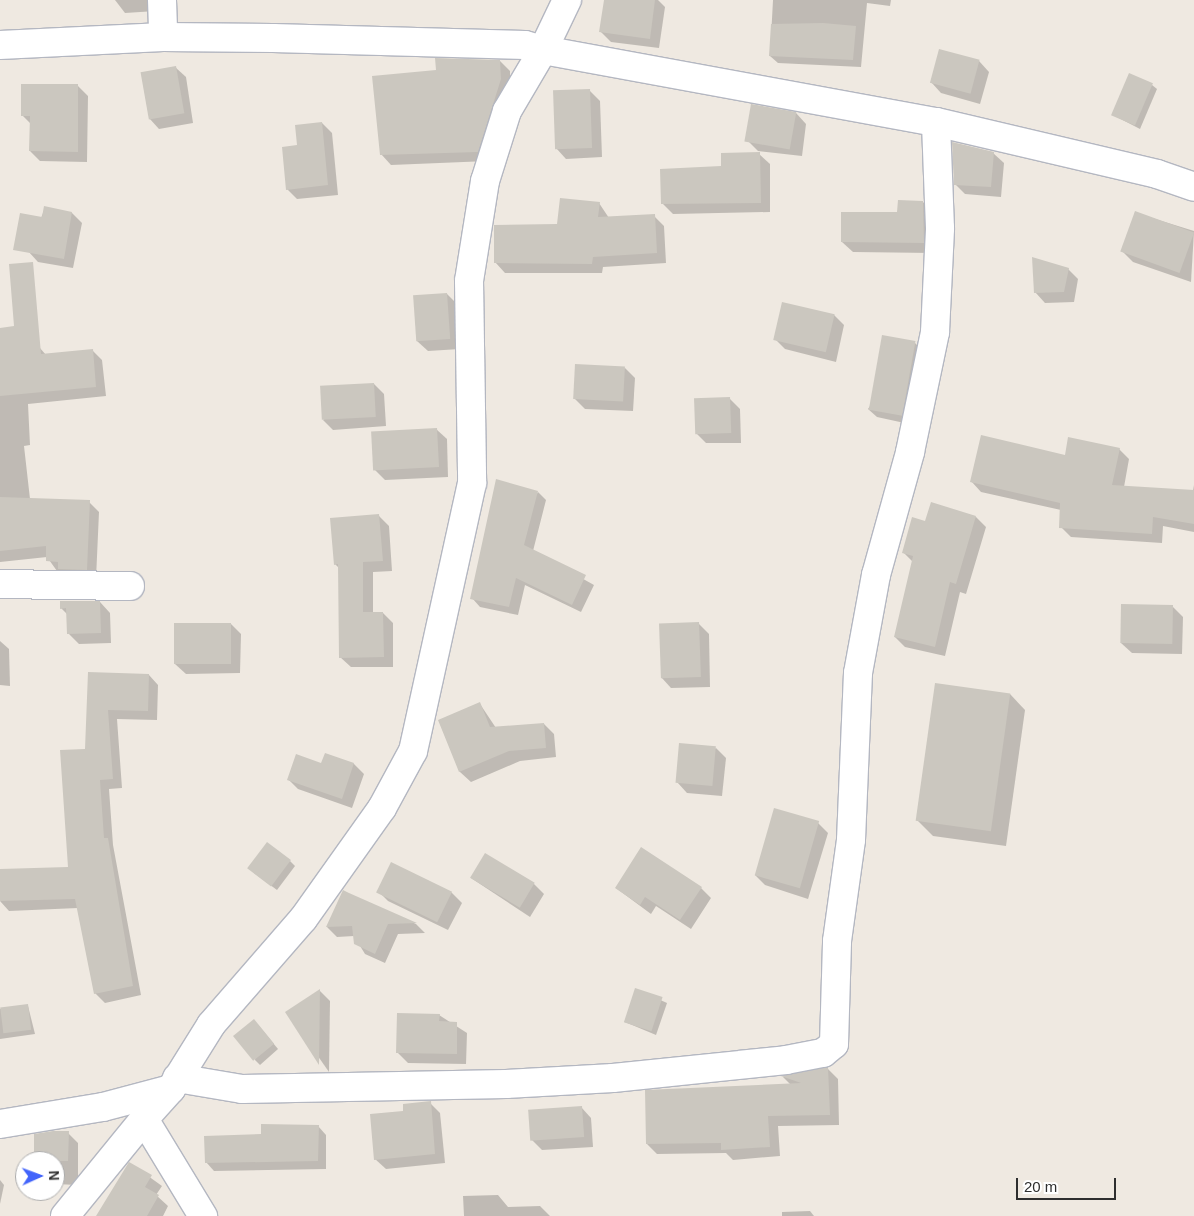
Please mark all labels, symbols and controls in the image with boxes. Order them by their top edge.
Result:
north arrow [15,1151,65,1201]
scale bar [1019,1168,1119,1200]
text: N [46,1170,62,1181]
text: 20 m [1024,1178,1057,1195]

